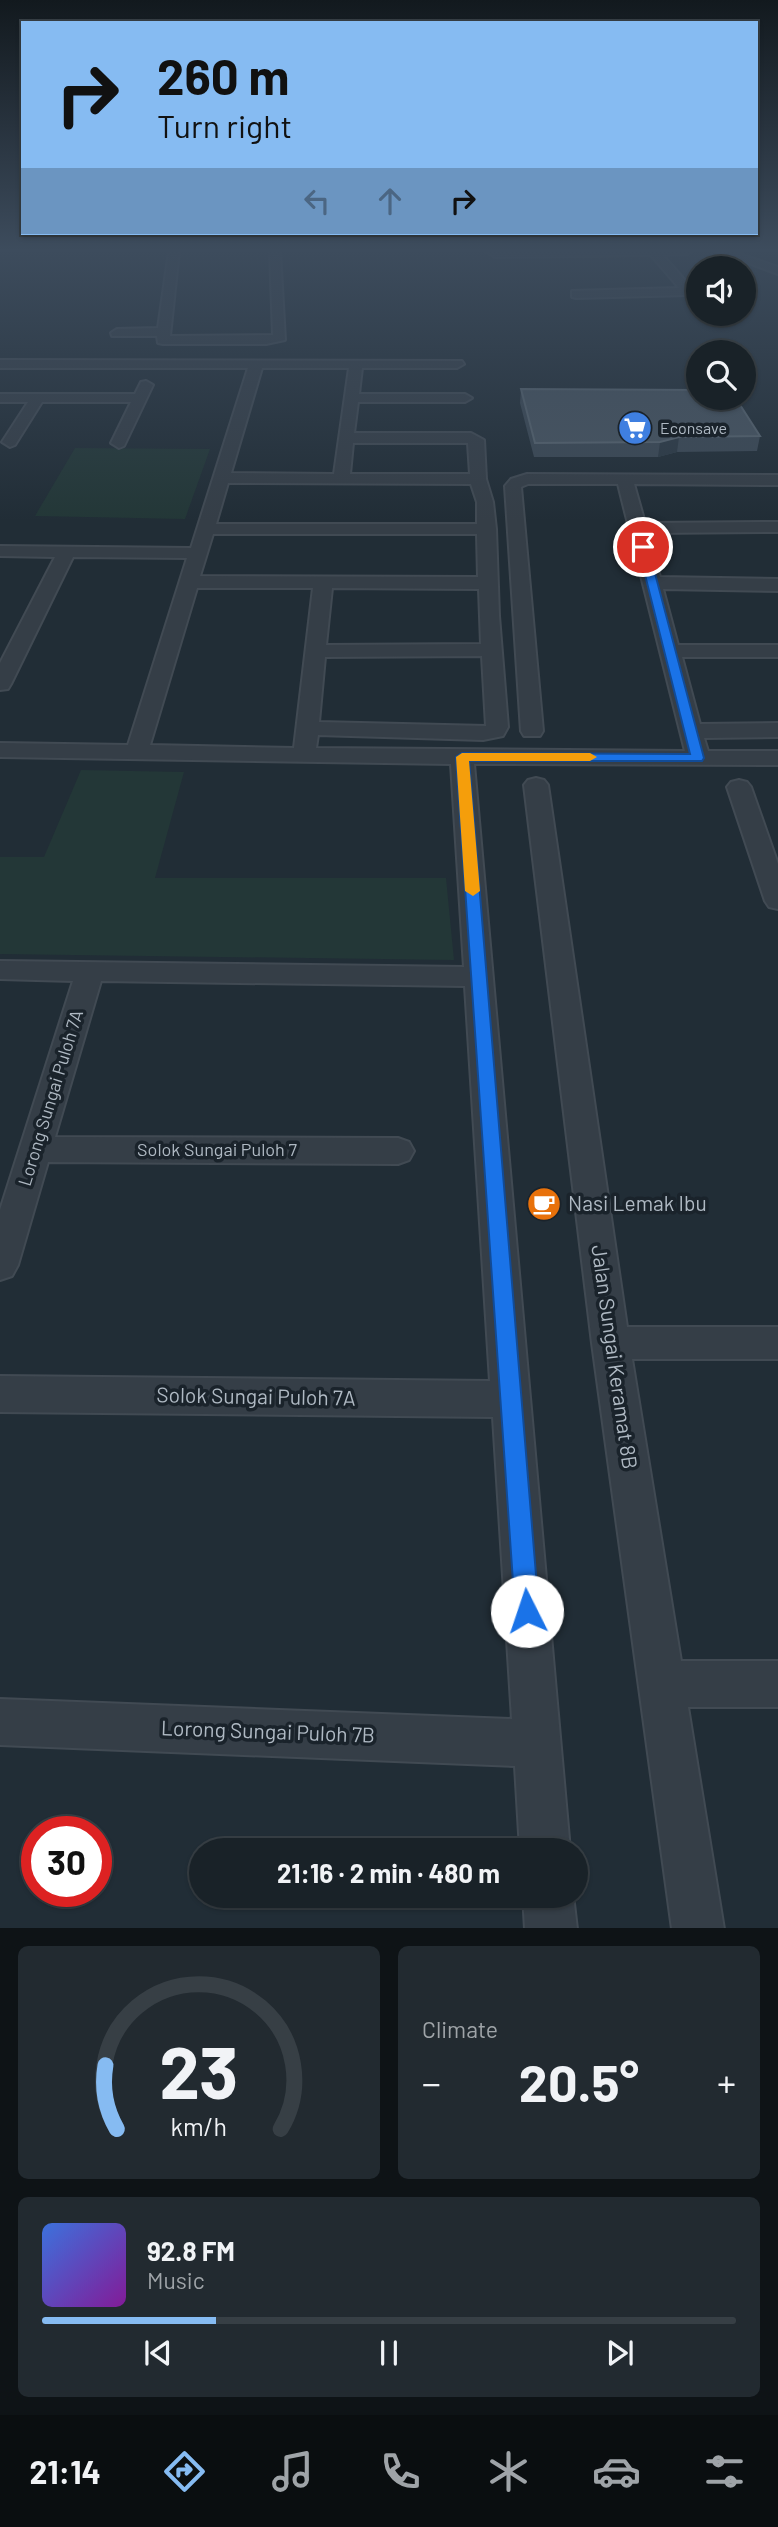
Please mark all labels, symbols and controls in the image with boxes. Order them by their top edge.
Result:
text: 260 m [157,46,289,105]
icon: right [42,49,133,140]
text: Turn right [157,106,292,144]
icon: left [298,182,336,220]
icon: ahead [371,182,409,220]
icon: right [444,182,482,220]
map controls [686,256,756,410]
button: sound [686,256,756,326]
button: search [686,340,756,410]
supermarket icon: Econsave [616,409,654,447]
place label: Econsave [660,418,727,437]
pin [613,517,673,577]
icon: arrive [624,528,662,566]
street label: Lorong Sungai Puloh 7A [13,1007,87,1188]
street label: Solok Sungai Puloh 7 [137,1138,297,1160]
cafe icon: Nasi Lemak Ibu [525,1185,563,1223]
place label: Nasi Lemak Ibu [568,1190,707,1215]
street label: Jalan Sungai Keramat 8B [587,1243,644,1471]
street label: Solok Sungai Puloh 7A [156,1381,356,1410]
position arrow [490,1574,564,1648]
street label: Lorong Sungai Puloh 7B [161,1714,375,1747]
speed limit sign: 30 [21,1816,112,1907]
text: 21:16 · 2 min · 480 m [277,1857,500,1888]
text: Climate [422,2015,498,2043]
text: 23 [159,2026,239,2114]
text: 20.5° [519,2050,639,2112]
text: − [422,2059,441,2105]
text: + [717,2059,736,2105]
text: km/h [171,2110,227,2140]
text: 92.8 FM [147,2235,235,2266]
text: Music [147,2266,205,2294]
icon: previous [139,2334,177,2372]
icon: pause [370,2334,408,2372]
icon: next [601,2334,639,2372]
icon: directions [160,2447,209,2496]
icon: music [268,2447,317,2496]
icon: phone [376,2447,425,2496]
icon: climate [484,2447,533,2496]
icon: car [592,2447,641,2496]
icon: filters [700,2447,749,2496]
text: 21:14 [29,2452,101,2490]

